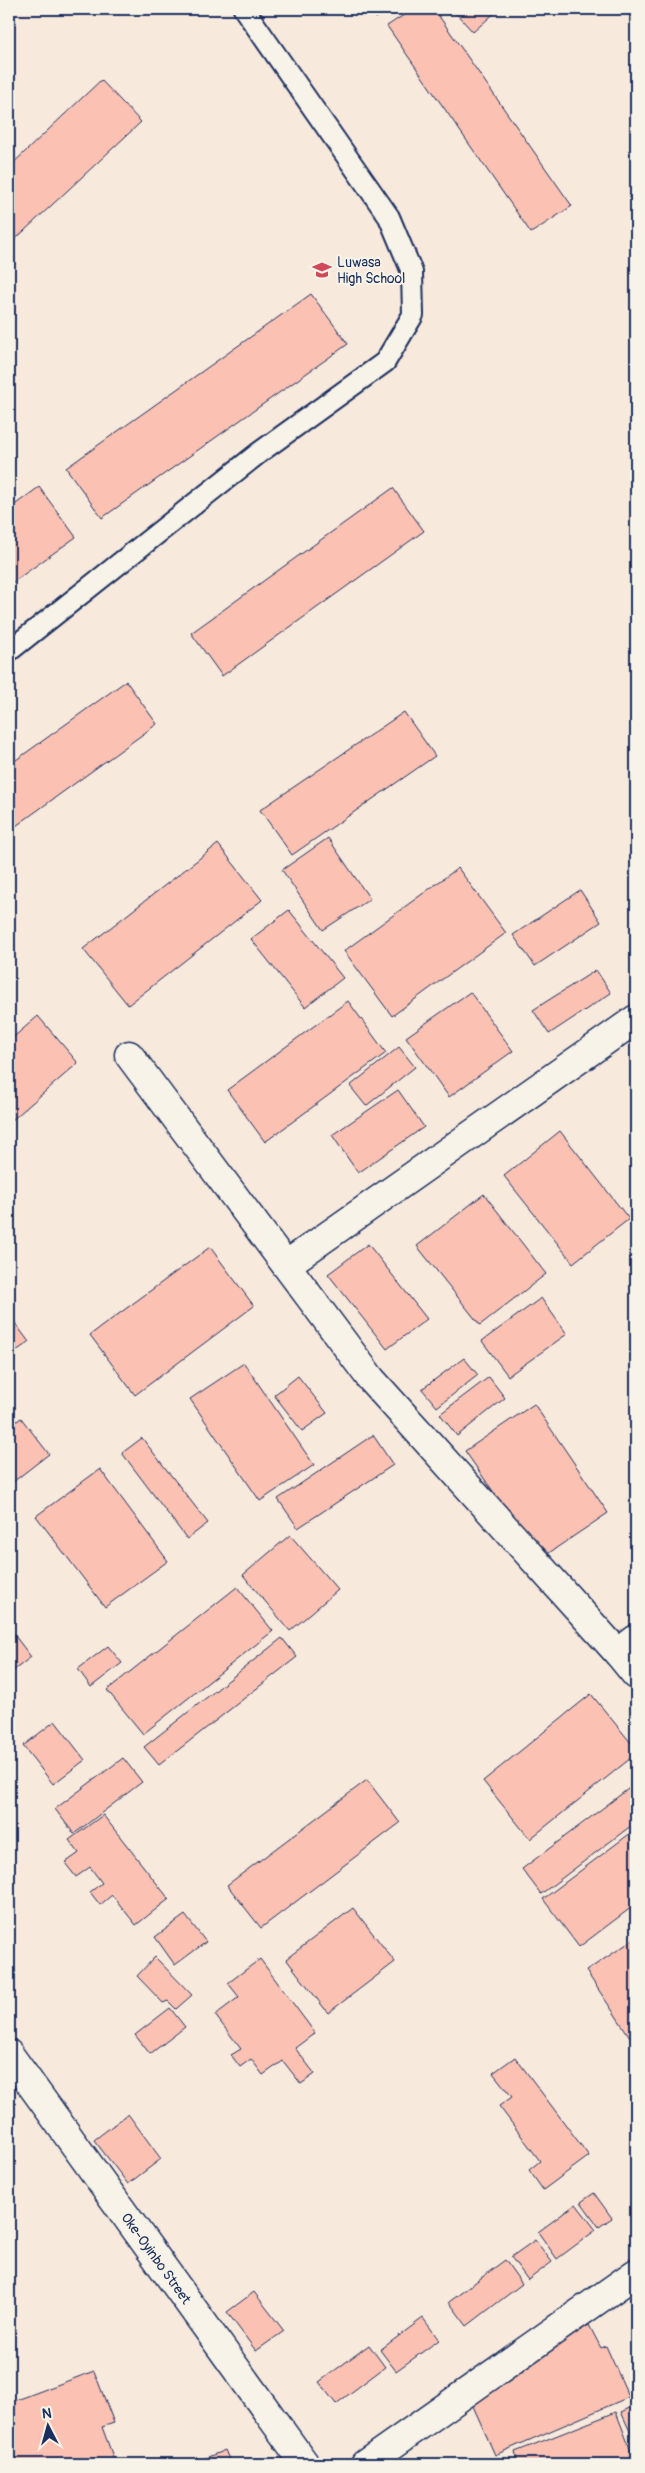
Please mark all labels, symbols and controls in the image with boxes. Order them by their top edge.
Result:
place label: Luwasa High School [337,254,405,287]
school or university icon: Luwasa High School [311,259,333,281]
street label: Oke-Oyinbo Street [118,2209,195,2307]
north arrow [22,2400,72,2450]
text: N [41,2405,52,2423]

